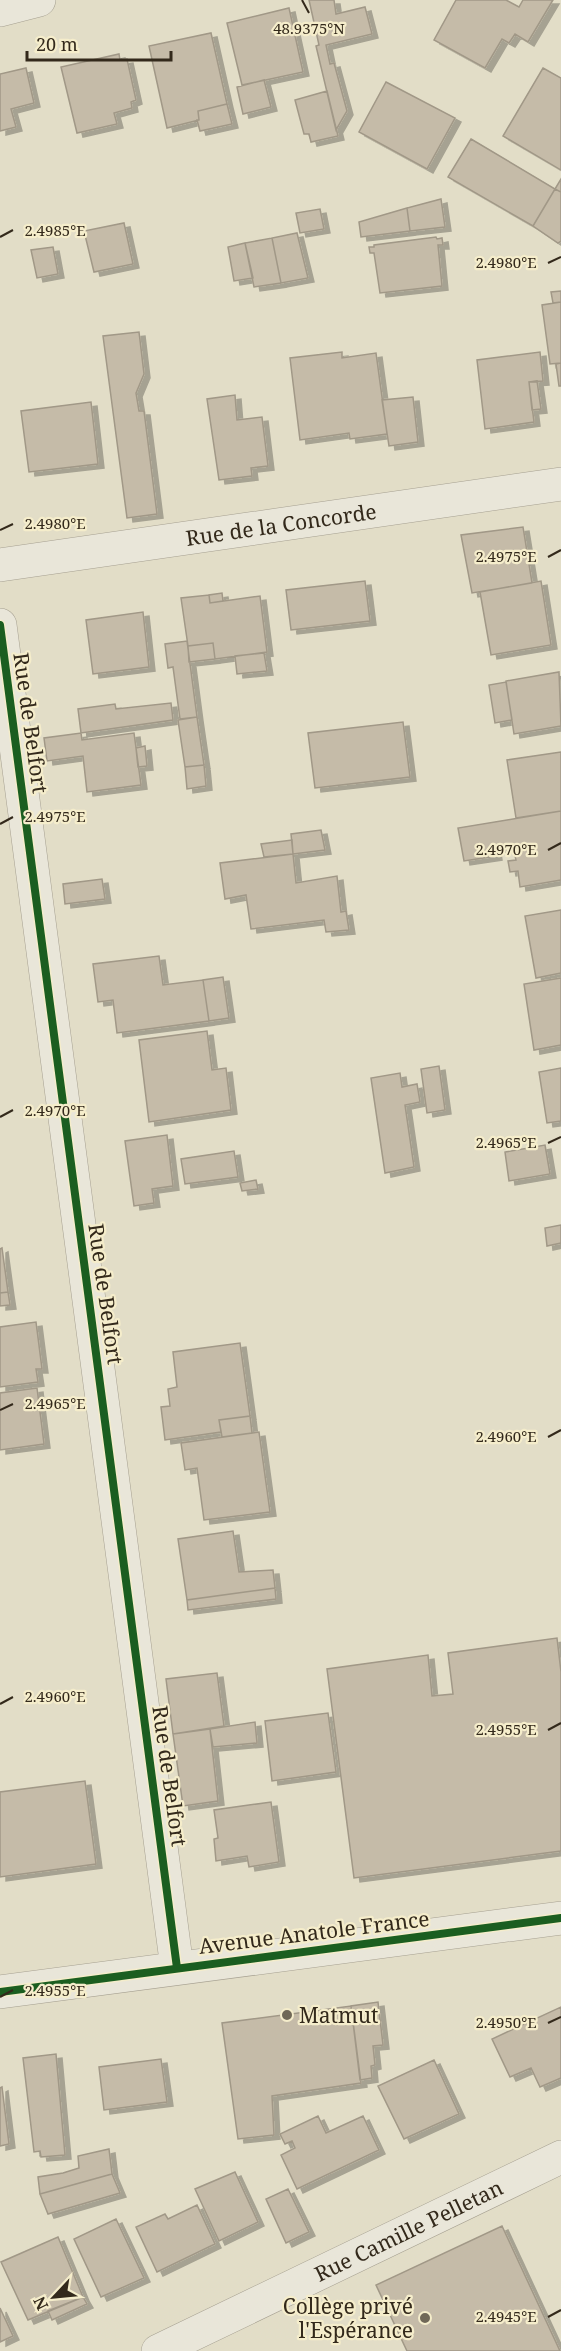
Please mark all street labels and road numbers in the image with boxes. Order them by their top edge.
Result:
street label: Rue de la Concorde [184,497,378,552]
street label: Rue de Belfort [7,651,55,795]
street label: Rue de Belfort [82,1222,130,1366]
street label: Rue de Belfort [146,1704,194,1848]
street label: Avenue Anatole France [197,1904,431,1960]
street label: Rue Camille Pelletan [310,2173,507,2288]

